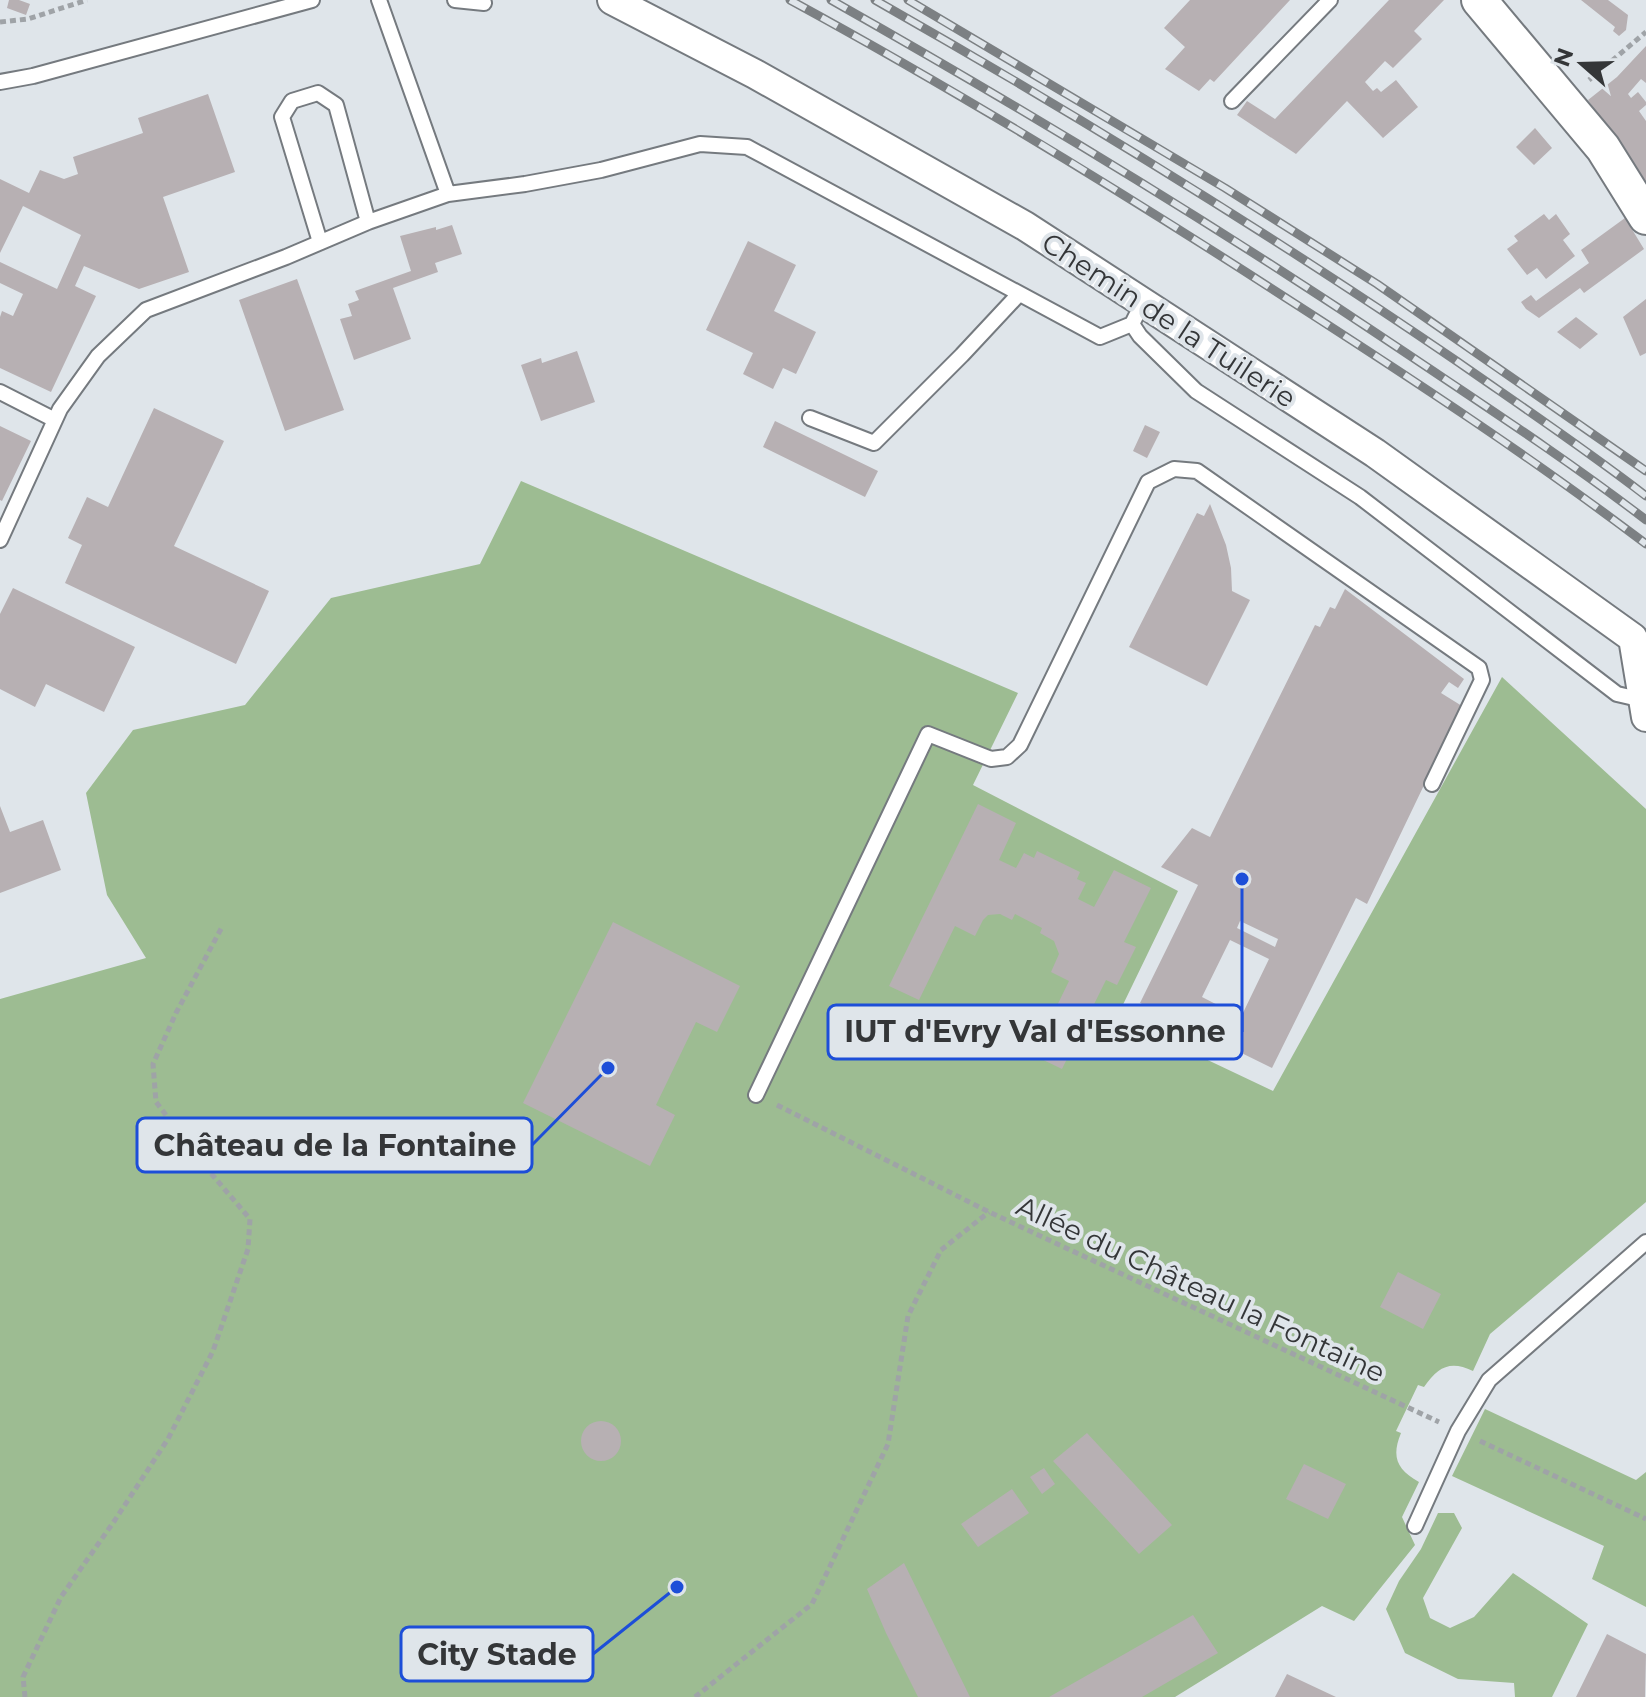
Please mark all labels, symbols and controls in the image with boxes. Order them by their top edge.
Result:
north arrow [1542,24,1622,104]
text: N [1548,44,1579,70]
street label: Chemin de la Tuilerie [1036,225,1302,415]
callout: IUT d'Evry Val d'Essonne [828,1005,1242,1059]
text: IUT d'Evry Val d'Essonne [844,1013,1226,1050]
callout: Château de la Fontaine [137,1118,532,1172]
text: Château de la Fontaine [154,1127,516,1164]
street label: Allée du Château la Fontaine [1011,1189,1391,1389]
callout: City Stade [401,1627,593,1681]
text: City Stade [417,1636,577,1673]

